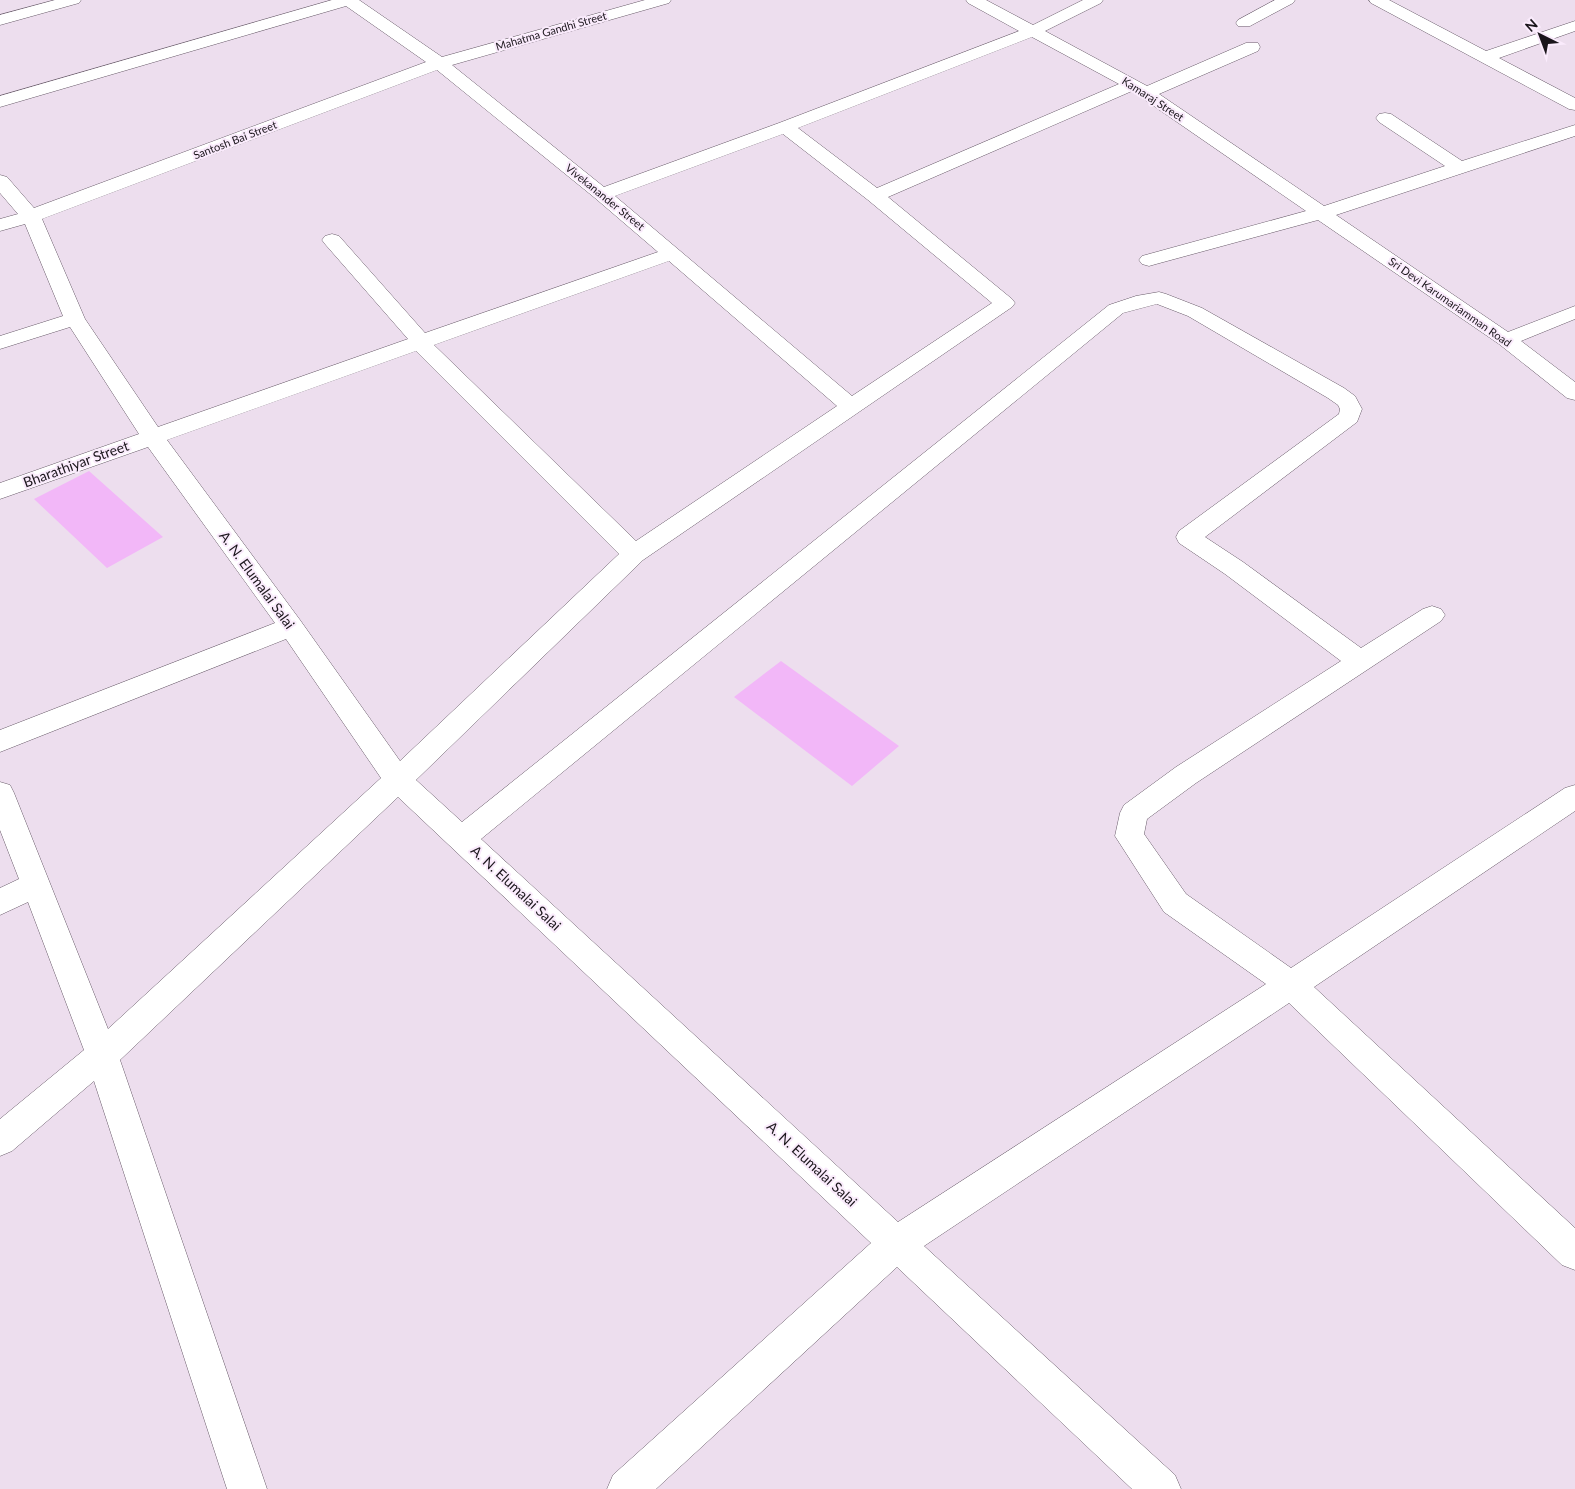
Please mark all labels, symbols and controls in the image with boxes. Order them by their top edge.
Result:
street label: Mahatma Gandhi Street [494,8,608,53]
north arrow [1515,10,1565,60]
text: N [1521,15,1541,35]
street label: Kamaraj Street [1120,74,1187,123]
street label: Santosh Bai Street [191,118,278,161]
street label: Vivekanander Street [563,161,647,232]
street label: Sri Devi Karumariamman Road [1386,254,1514,349]
street label: Bharathiyar Street [21,437,131,491]
street label: A. N. Elumalai Salai [216,527,299,632]
street label: A. N. Elumalai Salai [468,842,565,934]
street label: A. N. Elumalai Salai [764,1118,861,1210]

